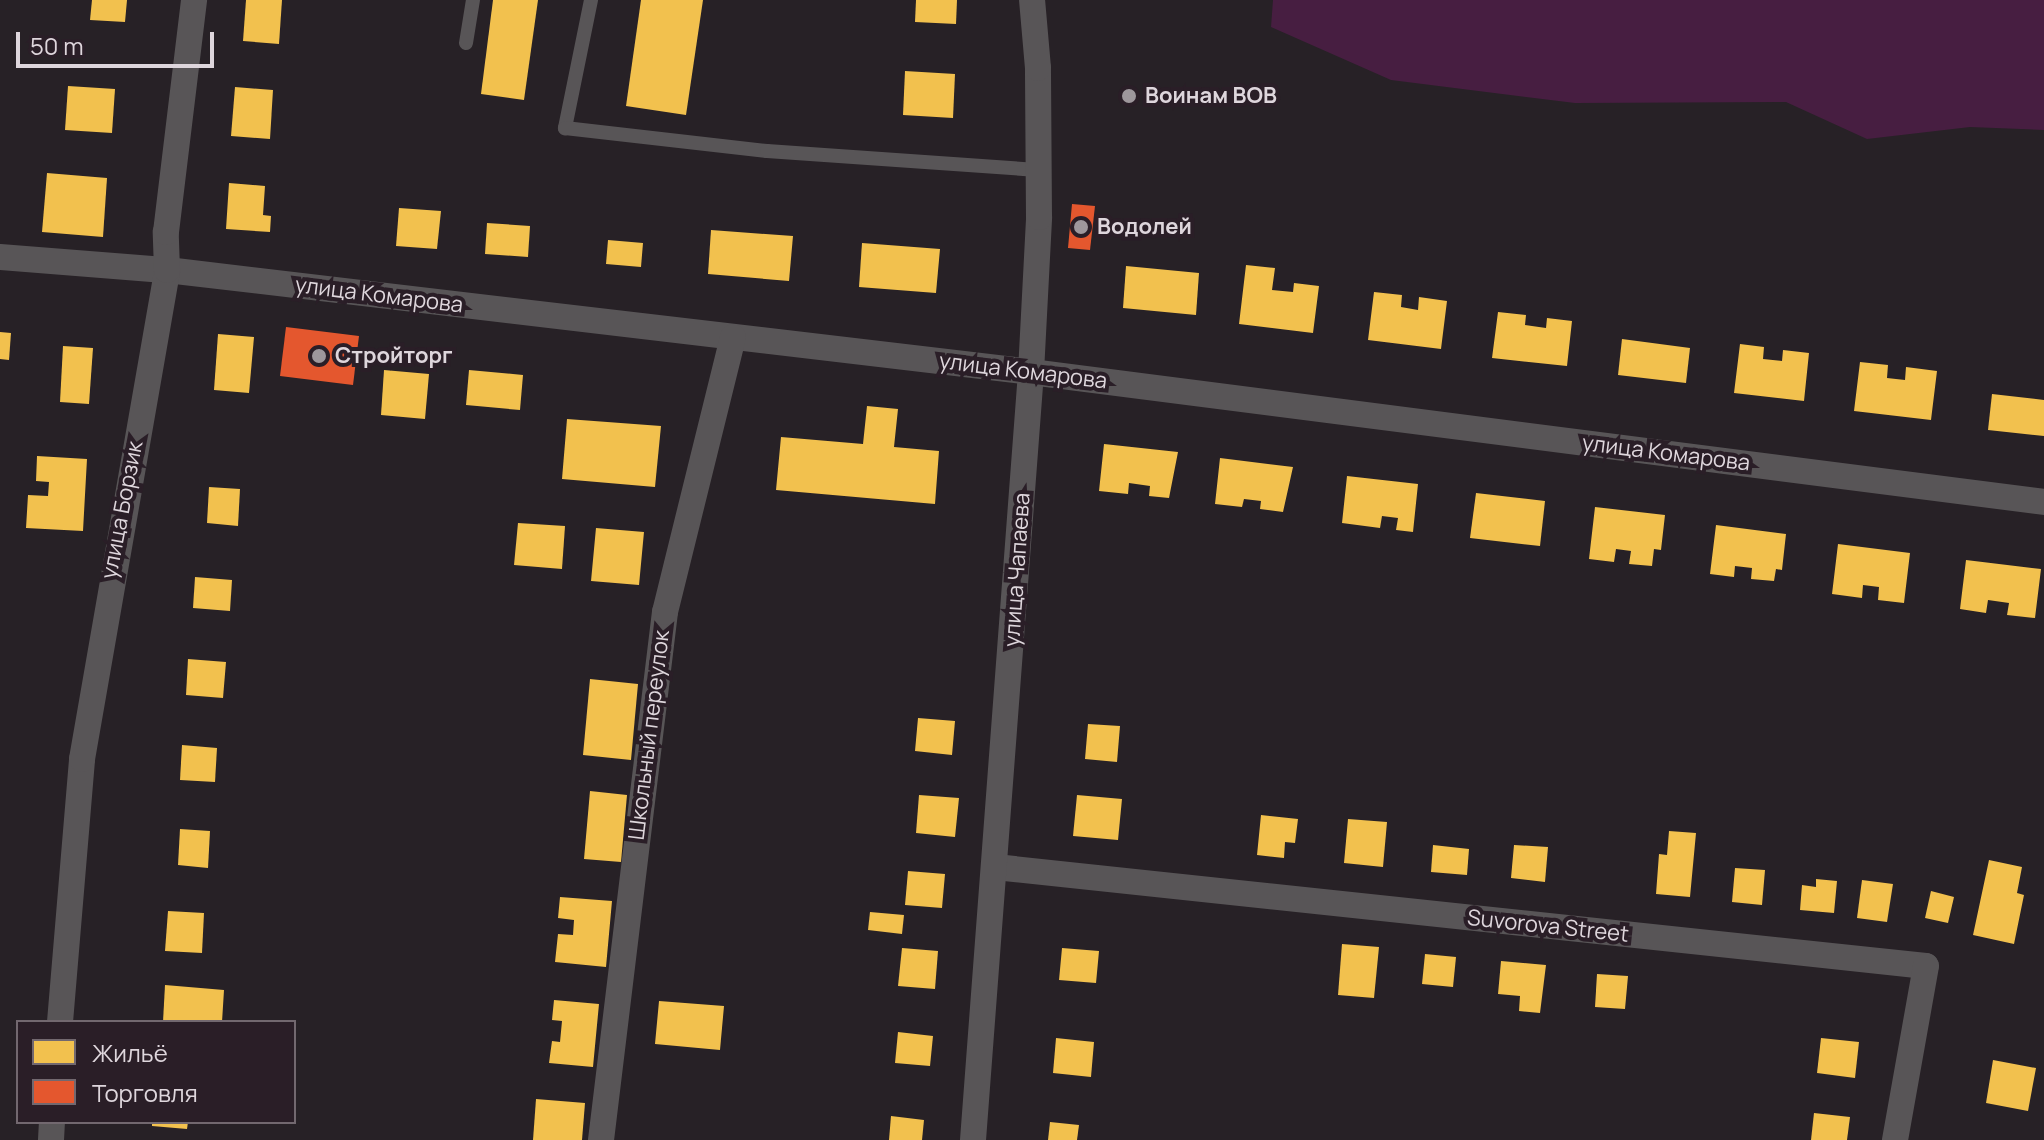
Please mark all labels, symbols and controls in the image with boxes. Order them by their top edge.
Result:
scale bar [20,16,218,66]
text: 50 m [30,29,84,62]
place label: Воинам ВОВ [1145,83,1277,109]
marker: Воинам ВОВ [1120,87,1138,105]
place label: Водолей [1097,214,1192,240]
marker: Водолей [1072,218,1090,236]
street label: улица Комарова [293,272,465,318]
place label: Стройторг [335,343,453,369]
marker: Стройторг [310,347,328,365]
street label: улица Комарова [937,348,1109,394]
street label: улица Комарова [1580,430,1752,476]
street label: улица Борзик [96,439,148,581]
street label: улица Чапаева [998,492,1036,648]
street label: Школьный переулок [623,629,675,841]
street label: Suvorova Street [1466,904,1630,948]
legend [16,1020,296,1124]
text: Жильё [92,1036,168,1069]
text: Торговля [92,1076,198,1109]

